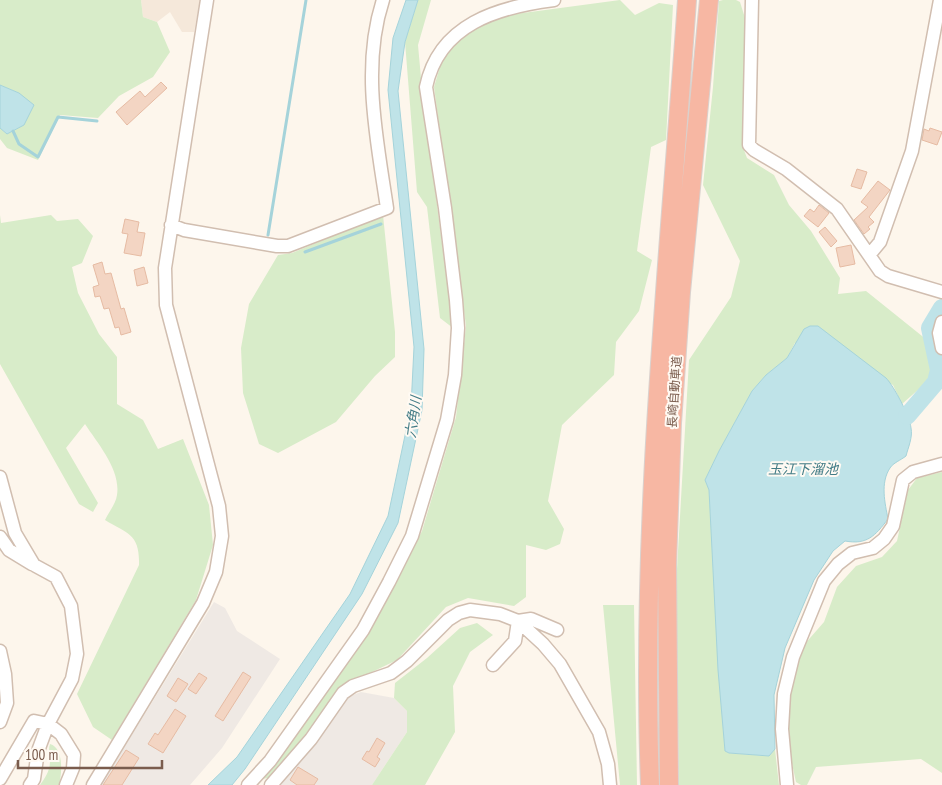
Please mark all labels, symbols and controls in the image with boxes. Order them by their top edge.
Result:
street label: 長崎自動車道 [664,356,684,428]
water label: 六角川 [401,393,425,439]
water label: 玉江下溜池 [768,460,840,478]
scale bar [18,738,161,770]
text: 100 m [25,745,58,764]

